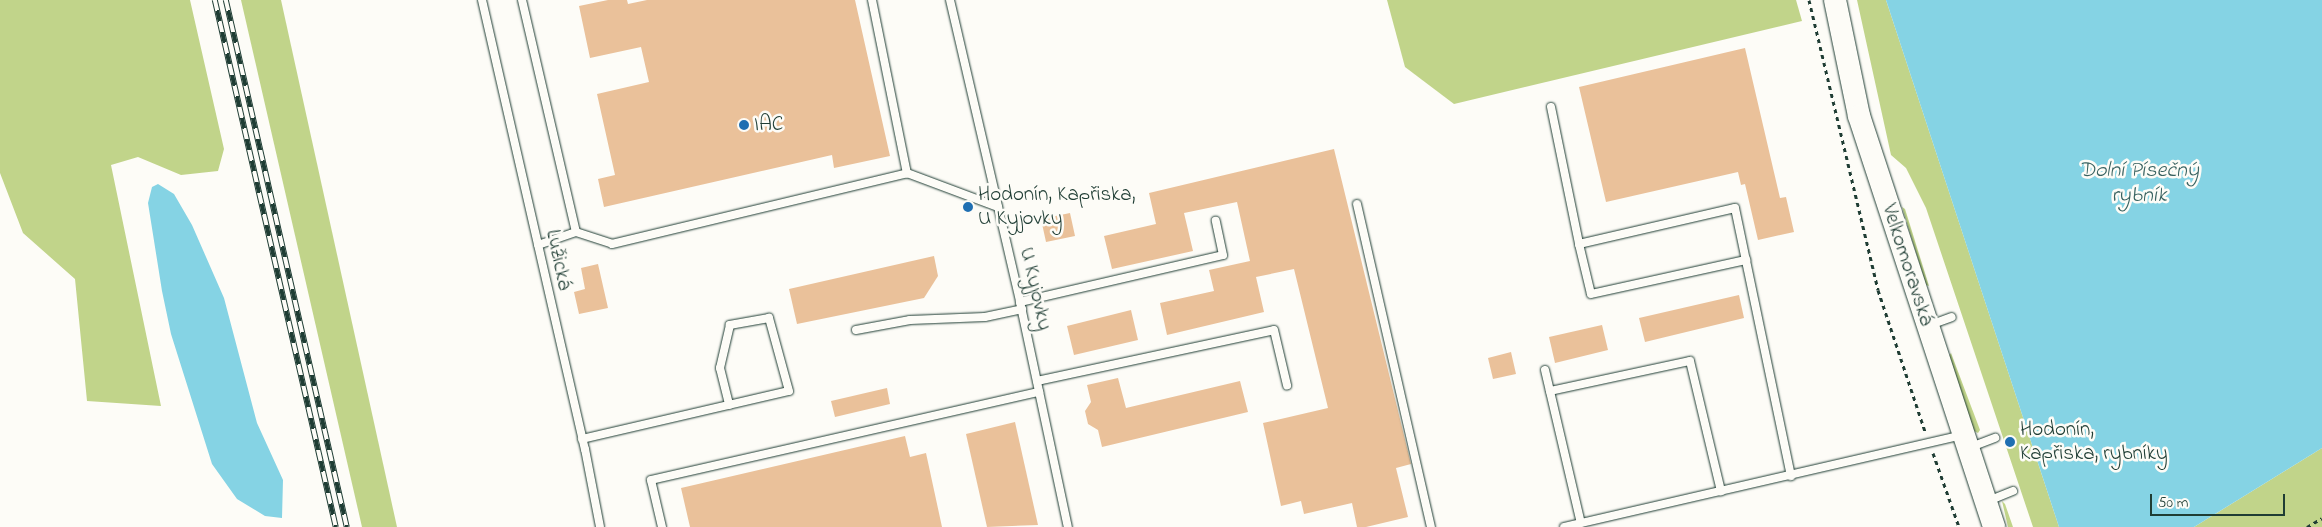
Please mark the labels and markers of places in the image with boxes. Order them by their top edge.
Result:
place label: IAC [754,112,783,138]
marker: IAC [738,119,750,131]
place label: Hodonín, Kapřiska, U Kyjovky [978,182,1135,232]
marker: Hodonín, Kapřiska, U Kyjovky [962,201,974,213]
place label: Hodonín, Kapřiska, rybníky [2020,417,2168,467]
marker: Hodonín, Kapřiska, rybníky [2004,436,2016,448]

